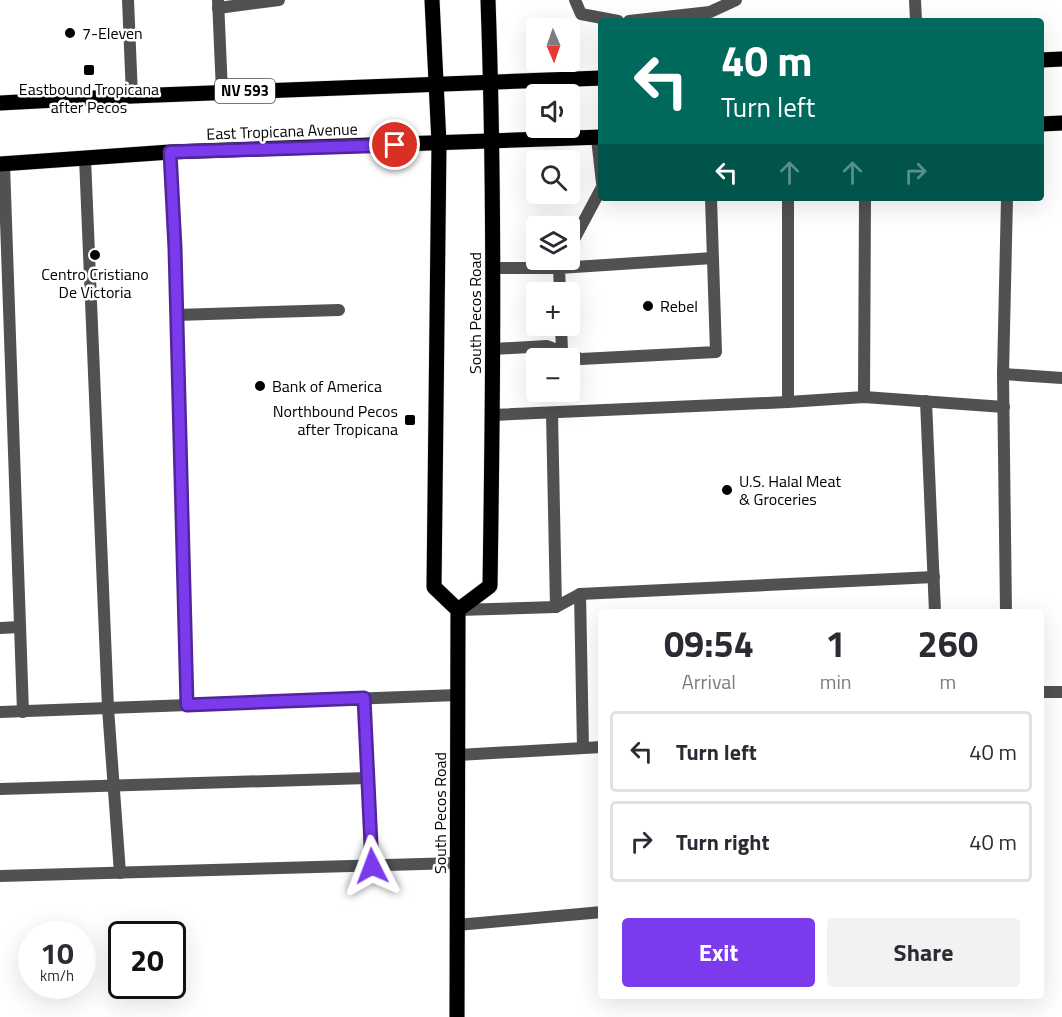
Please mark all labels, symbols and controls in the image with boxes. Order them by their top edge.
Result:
north arrow [526,18,580,72]
map controls [526,18,580,402]
place label: 7-Eleven [82,21,143,45]
marker: 7-Eleven [63,26,77,40]
text: 40 m [721,28,813,92]
icon: left [622,42,700,120]
marker: Eastbound Tropicana after Pecos [82,63,96,77]
place label: Eastbound Tropicana after Pecos [19,77,159,119]
road number: NV 593 [215,79,275,103]
button: sound [526,84,580,138]
text: Turn left [721,86,815,127]
street label: East Tropicana Avenue [206,116,358,146]
pin [369,119,420,170]
icon: arrive [378,128,411,161]
button: search [526,150,580,204]
icon: left [710,156,743,189]
icon: ahead [773,156,806,189]
icon: ahead [836,156,869,189]
icon: right [899,156,932,189]
button: layers [526,216,580,270]
marker: Centro Cristiano De Victoria [88,248,102,262]
street label: South Pecos Road [463,252,487,374]
place label: Centro Cristiano De Victoria [41,262,149,304]
button: + [526,282,580,336]
place label: Rebel [660,294,698,318]
marker: Rebel [641,299,655,313]
button: − [526,348,580,402]
place label: Bank of America [272,374,382,398]
marker: Bank of America [253,379,267,393]
place label: Northbound Pecos after Tropicana [273,399,398,441]
marker: Northbound Pecos after Tropicana [403,413,417,427]
place label: U.S. Halal Meat & Groceries [739,469,841,511]
marker: U.S. Halal Meat & Groceries [720,483,734,497]
text: 09:54 [664,616,754,671]
text: 1 [826,616,846,671]
text: 260 [918,616,978,671]
text: Arrival [682,666,736,697]
text: min [820,666,852,697]
text: m [939,666,956,697]
icon: left [625,735,658,768]
text: Turn left [676,735,757,769]
text: 40 m [969,735,1017,769]
street label: South Pecos Road [428,752,452,874]
icon: right [625,825,658,858]
text: Turn right [676,825,770,859]
text: 40 m [969,825,1017,859]
position arrow [340,834,404,898]
button: Exit [622,918,815,987]
button: Share [827,918,1020,987]
speed limit sign: 20 [108,921,186,999]
text: 10 [40,930,74,976]
text: km/h [40,964,74,987]

